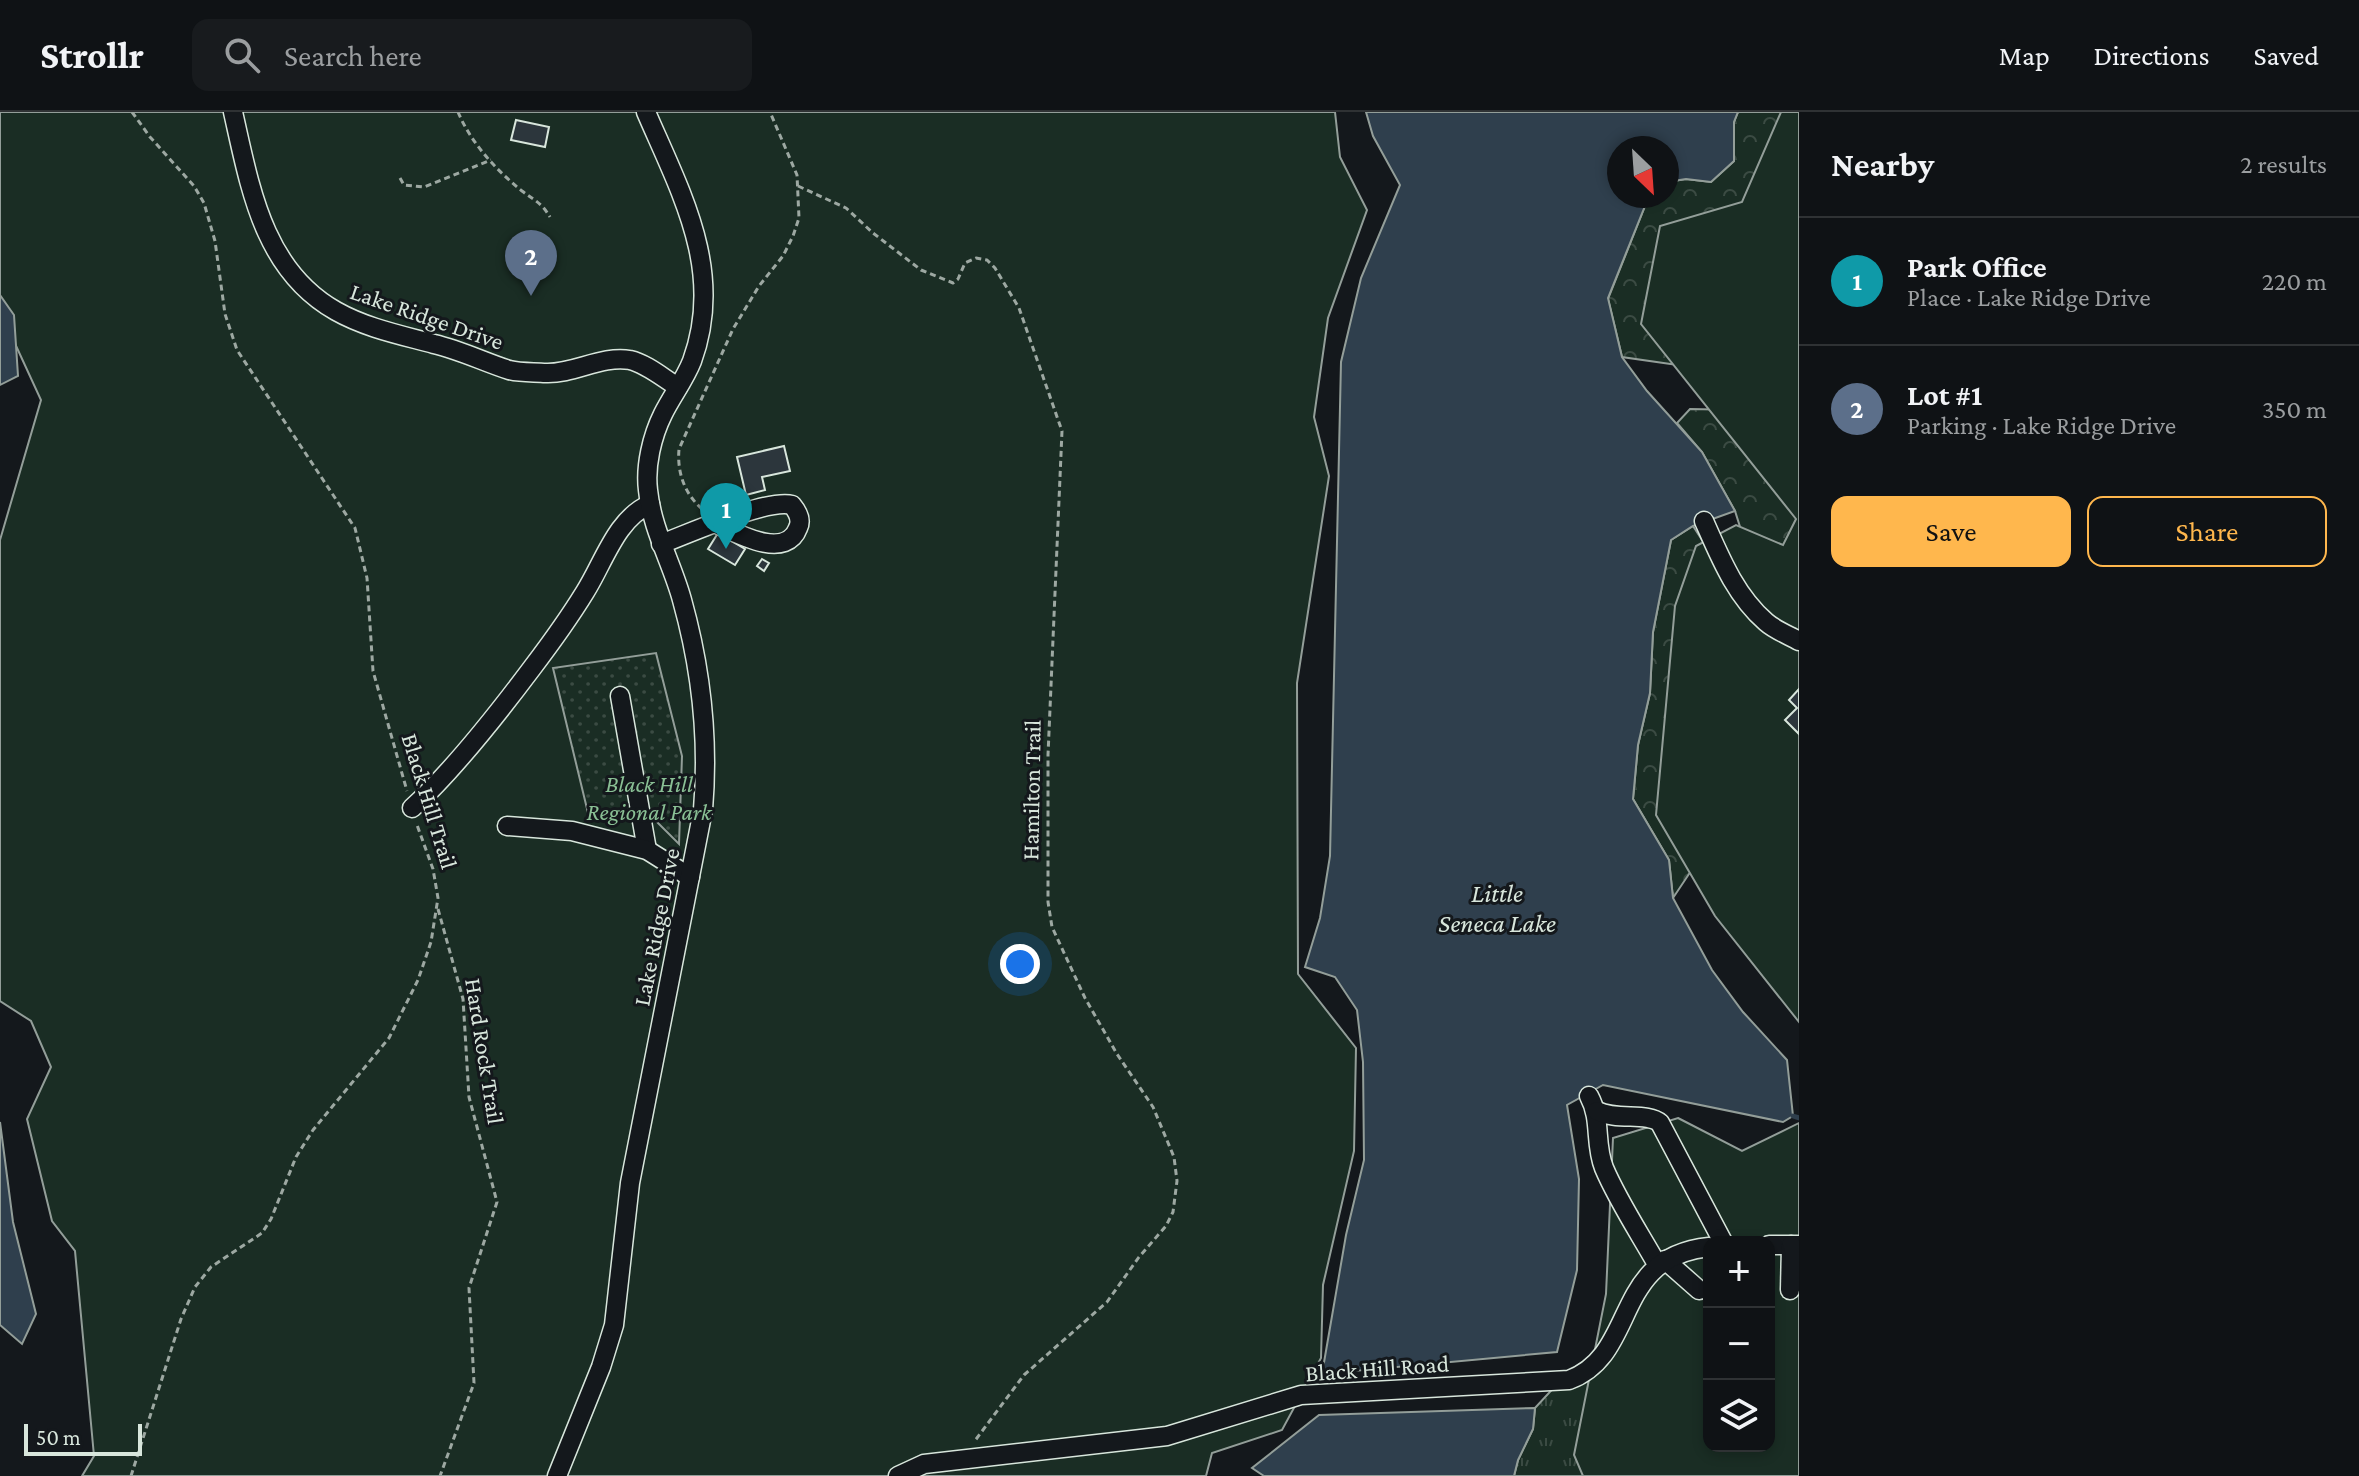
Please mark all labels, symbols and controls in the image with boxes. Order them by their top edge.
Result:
search box [192,19,752,91]
icon: search [220,33,264,77]
text: Strollr [40,34,144,76]
text: Search here [284,39,422,72]
text: Map [1999,40,2050,71]
text: Directions [2094,40,2209,71]
text: Saved [2253,40,2319,71]
north arrow [1607,136,1679,208]
text: Nearby [1831,146,1934,183]
text: 2 results [2240,150,2327,179]
pin: 2 [505,230,557,296]
text: Park Office [1907,250,2047,283]
text: 1 [1852,267,1862,296]
text: 220 m [2262,267,2327,296]
street label: Lake Ridge Drive [347,277,507,355]
text: Place · Lake Ridge Drive [1907,283,2151,312]
text: Lot #1 [1907,378,1982,411]
text: 2 [1850,395,1864,424]
text: 350 m [2262,395,2327,424]
text: Parking · Lake Ridge Drive [1907,411,2176,440]
pin: 1 [700,483,752,549]
button: Save [1831,496,2071,567]
button: Share [2087,496,2327,567]
street label: Hamilton Trail [1016,719,1046,861]
street label: Black Hill Trail [397,730,463,872]
park label: Black Hill Regional Park [587,770,713,825]
street label: Lake Ridge Drive [627,846,685,1008]
water label: Little Seneca Lake [1438,879,1556,938]
your location [1000,944,1040,984]
street label: Hard Rock Trail [460,976,510,1126]
map controls [1703,1236,1775,1452]
button: + [1703,1236,1775,1308]
button: − [1703,1308,1775,1380]
street label: Black Hill Road [1304,1349,1450,1386]
button: layers [1703,1380,1775,1452]
scale bar [24,1420,142,1456]
text: 50 m [36,1425,81,1450]

